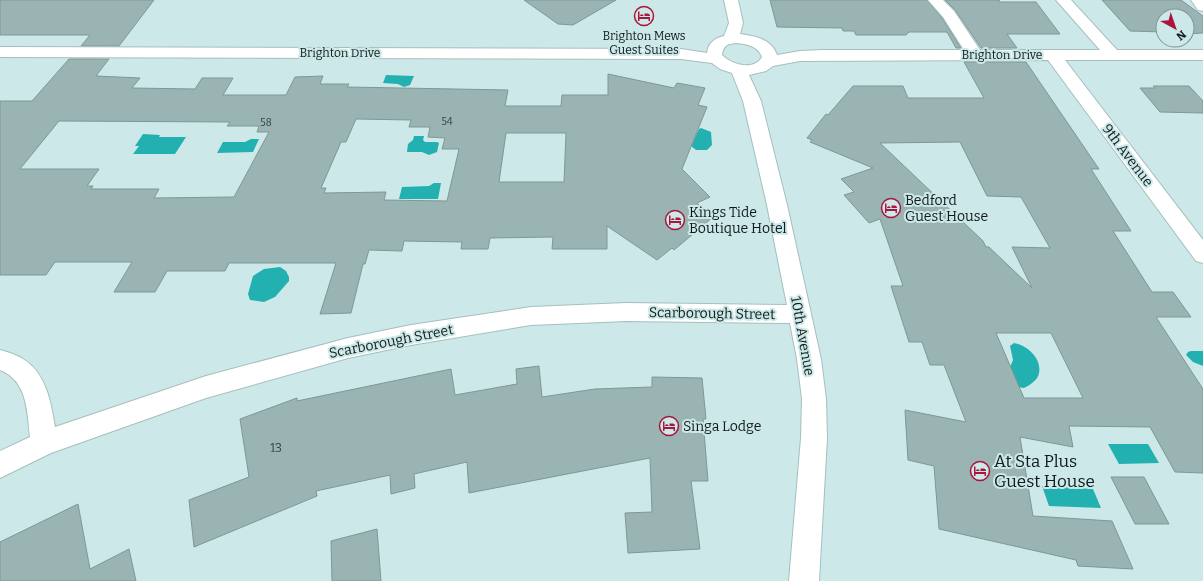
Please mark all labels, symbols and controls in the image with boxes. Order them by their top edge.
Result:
hotel icon: Brighton Mews Guest Suites [633,5,655,27]
north arrow [1155,8,1195,48]
text: N [1173,28,1189,43]
place label: Brighton Mews Guest Suites [602,29,686,57]
street label: Brighton Drive [300,46,380,60]
street label: Brighton Drive [962,48,1042,62]
house number: 54 [441,116,453,128]
house number: 58 [260,117,272,129]
street label: 9th Avenue [1099,121,1157,190]
place label: Bedford Guest House [905,192,988,225]
hotel icon: Bedford Guest House [880,197,902,219]
place label: Kings Tide Boutique Hotel [689,204,787,237]
hotel icon: Kings Tide Boutique Hotel [664,209,686,231]
street label: 10th Avenue [787,295,818,377]
street label: Scarborough Street [649,304,775,323]
street label: Scarborough Street [328,321,455,362]
hotel icon: Singa Lodge [658,415,680,437]
place label: Singa Lodge [683,418,761,435]
house number: 13 [270,441,282,455]
place label: At Sta Plus Guest House [994,451,1095,492]
hotel icon: At Sta Plus Guest House [969,460,991,482]

